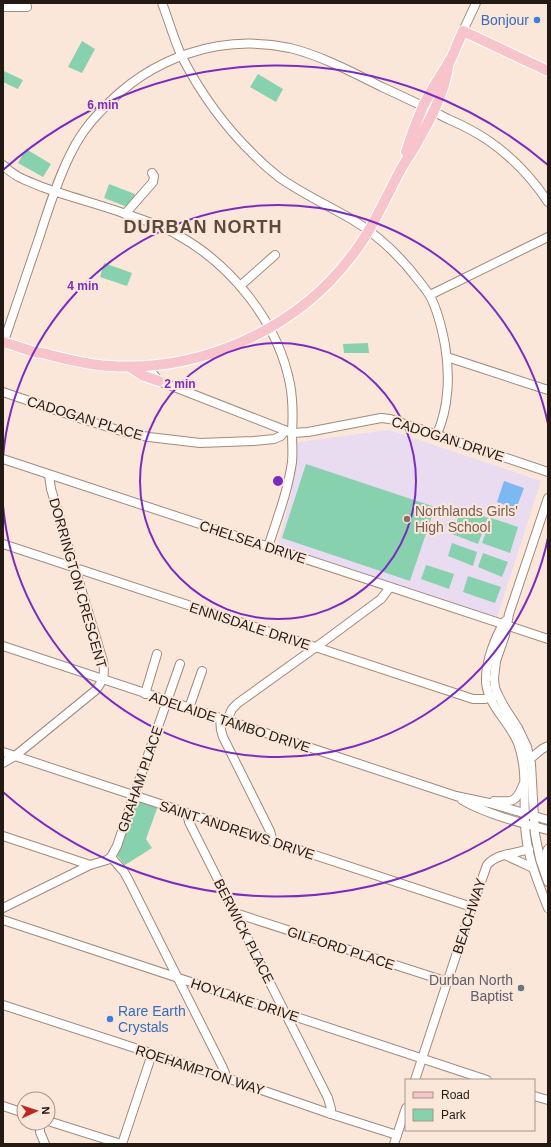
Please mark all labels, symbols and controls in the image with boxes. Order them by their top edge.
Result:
place label: Bonjour [481,12,529,28]
marker: Bonjour [532,15,542,25]
text: 6 min [87,98,119,112]
district label: DURBAN NORTH [124,217,283,237]
text: 4 min [67,279,99,293]
text: 2 min [164,377,196,391]
street label: CADOGAN PLACE [25,393,145,443]
street label: CADOGAN DRIVE [390,413,506,465]
centre of rings [271,474,285,488]
street label: DORRINGTON CRESCENT [46,496,110,670]
place label: Northlands Girls' High School [415,503,518,535]
marker: Northlands Girls' High School [402,514,412,524]
street label: CHELSEA DRIVE [198,517,308,567]
street label: ENNISDALE DRIVE [188,599,312,653]
street label: ADELAIDE TAMBO DRIVE [147,688,313,756]
street label: GRAHAM PLACE [114,724,166,834]
street label: SAINT ANDREWS DRIVE [157,797,317,863]
street label: BERWICK PLACE [211,876,277,986]
street label: BEACHWAY [449,876,489,956]
street label: GILFORD PLACE [285,923,397,973]
place label: Durban North Baptist [429,972,513,1004]
street label: HOYLAKE DRIVE [189,975,301,1025]
marker: Durban North Baptist [516,983,526,993]
place label: Rare Earth Crystals [118,1003,186,1035]
marker: Rare Earth Crystals [105,1014,115,1024]
street label: ROEHAMPTON WAY [134,1042,267,1099]
legend [405,1079,535,1131]
text: Road [441,1088,470,1102]
north arrow [16,1091,56,1131]
text: N [40,1106,52,1115]
text: Park [441,1108,467,1122]

